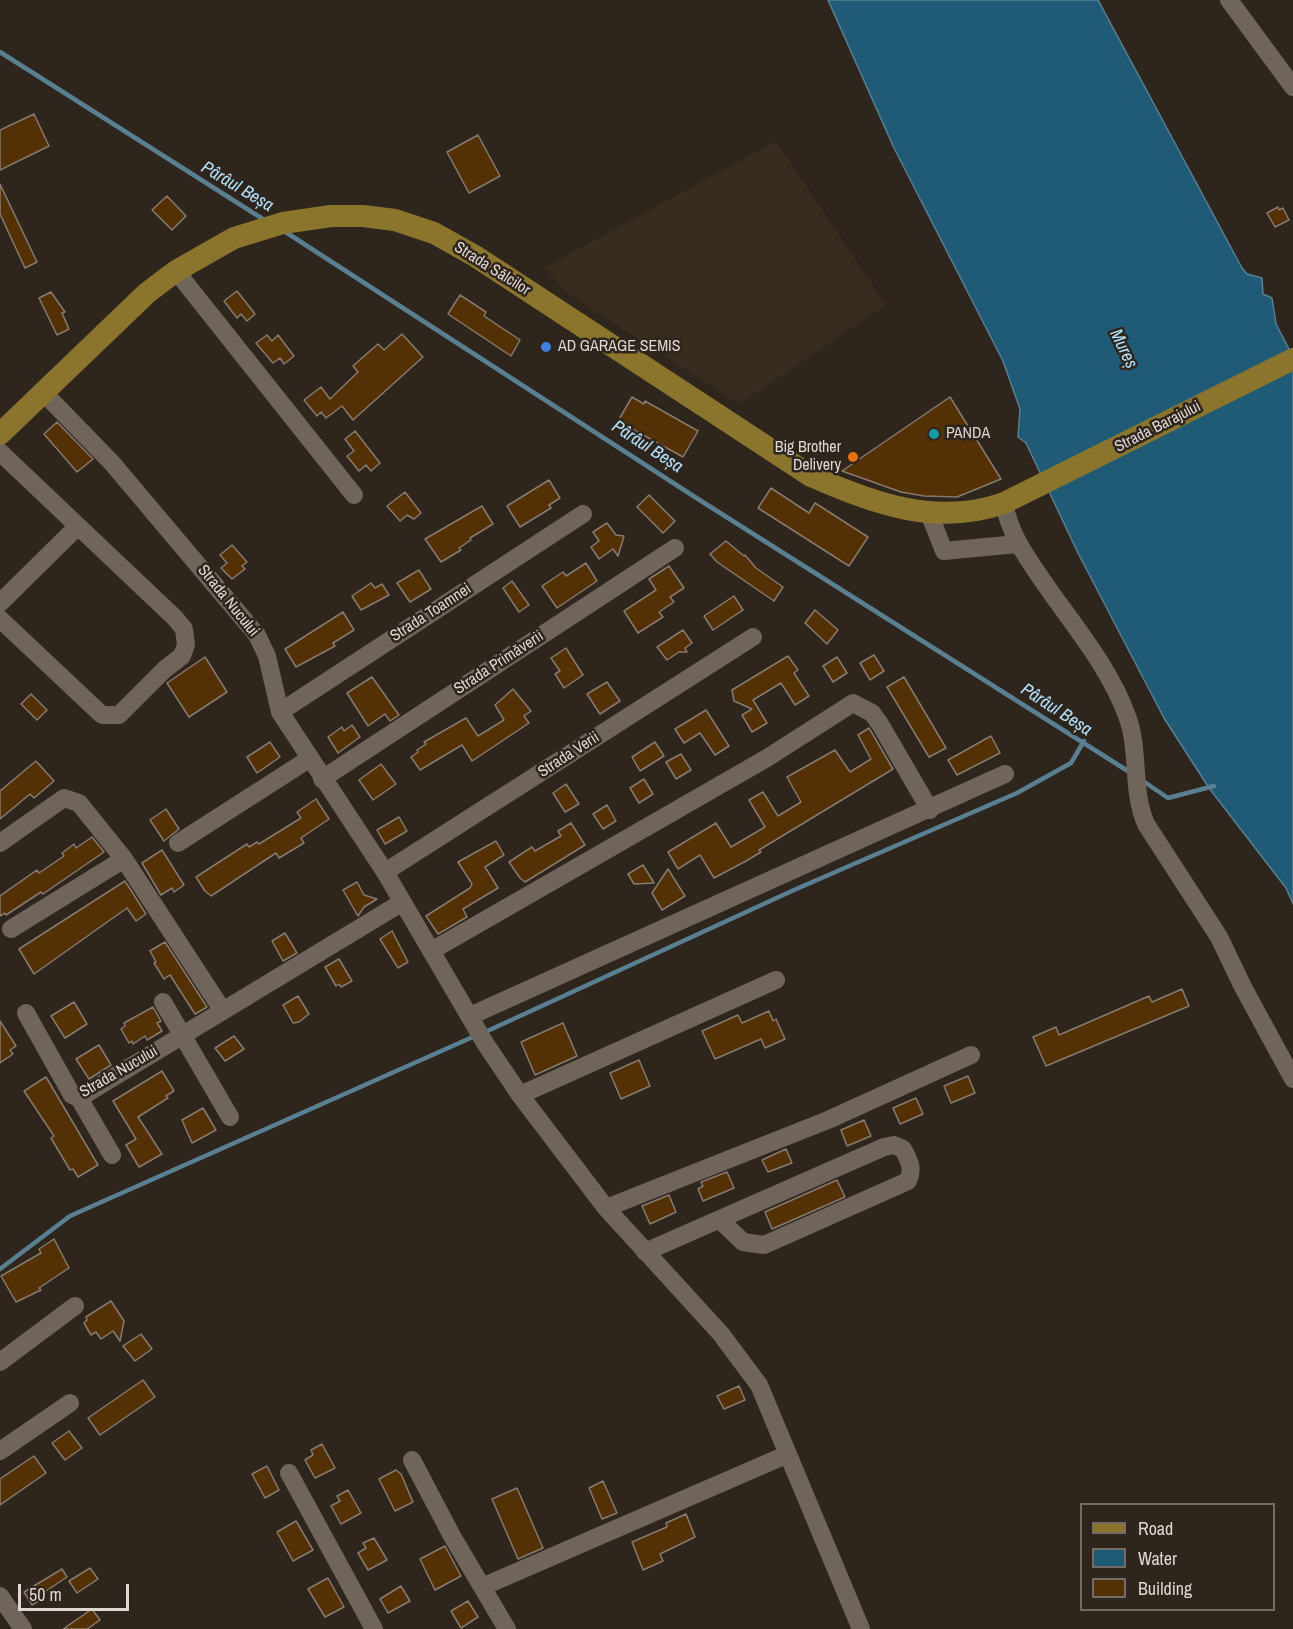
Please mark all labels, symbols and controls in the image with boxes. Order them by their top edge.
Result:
water label: Pârâul Beșa [197,157,277,217]
street label: Strada Sălcilor [450,238,534,300]
water label: Mureș [1104,326,1142,372]
place label: AD GARAGE SEMIS [558,337,680,357]
marker: AD GARAGE SEMIS [539,340,553,354]
street label: Strada Barajului [1112,397,1204,457]
water label: Pârâul Beșa [607,416,687,478]
place label: PANDA [946,424,990,444]
marker: PANDA [927,427,941,441]
place label: Big Brother Delivery [775,438,841,476]
marker: Big Brother Delivery [846,450,860,464]
street label: Strada Nucului [193,561,263,641]
street label: Strada Toamnei [387,580,475,646]
street label: Strada Primăverii [451,627,547,699]
water label: Pârâul Beșa [1016,679,1096,741]
street label: Strada Verii [535,728,603,782]
street label: Strada Nucului [77,1042,161,1102]
legend [1080,1503,1275,1611]
text: Road [1138,1516,1173,1541]
text: Water [1138,1546,1177,1571]
scale bar [21,1572,132,1610]
text: Building [1138,1576,1192,1601]
text: 50 m [29,1582,62,1607]

